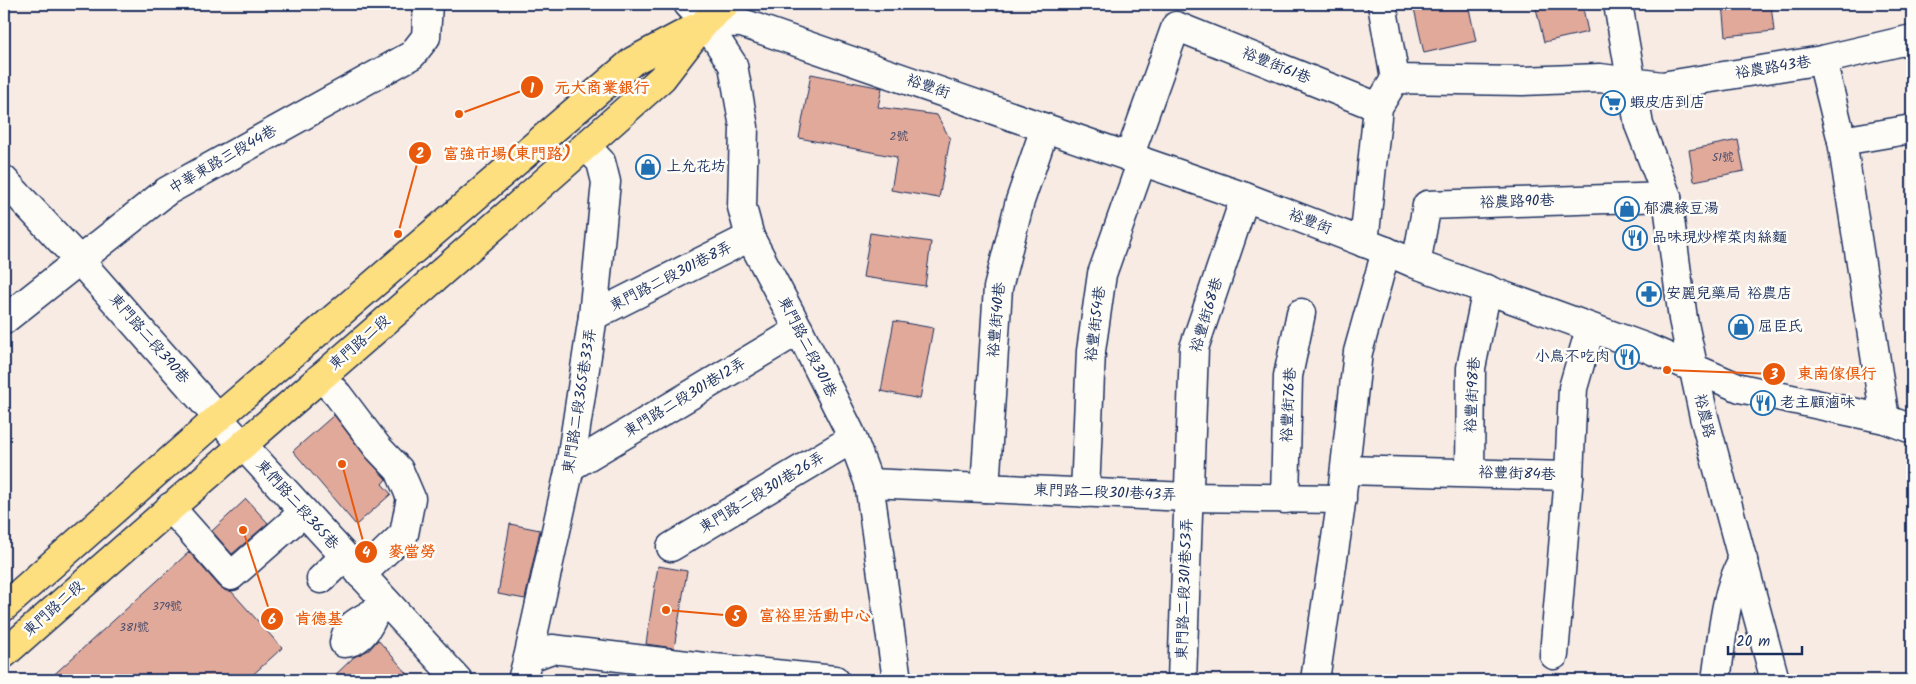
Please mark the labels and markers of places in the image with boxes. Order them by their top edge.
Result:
callout: 元大商業銀行 [519,72,660,103]
supermarket icon: 蝦皮店到店 [1600,90,1626,116]
place label: 蝦皮店到店 [1630,91,1705,115]
callout: 富強市場(東門路) [408,137,581,168]
shop icon: 上允花坊 [635,154,661,180]
place label: 上允花坊 [666,155,726,179]
shop icon: 郁濃綠豆湯 [1614,196,1640,222]
place label: 郁濃綠豆湯 [1644,197,1719,221]
restaurant icon: 品味現炒榨菜肉絲麵 [1622,225,1648,251]
place label: 品味現炒榨菜肉絲麵 [1652,226,1787,250]
pharmacy icon: 安麗兒藥局 裕農店 [1636,281,1662,307]
place label: 安麗兒藥局 裕農店 [1666,282,1792,306]
shop icon: 屈臣氏 [1728,314,1754,340]
place label: 屈臣氏 [1758,315,1803,339]
restaurant icon: 小鳥不吃肉 [1614,344,1640,370]
place label: 小鳥不吃肉 [1535,345,1610,369]
callout: 東南傢俱行 [1762,358,1887,389]
restaurant icon: 老主顧滷味 [1750,390,1776,416]
place label: 老主顧滷味 [1780,391,1855,415]
callout: 麥當勞 [353,536,446,567]
callout: 富裕里活動中心 [724,600,881,631]
callout: 肯德基 [260,603,353,634]

